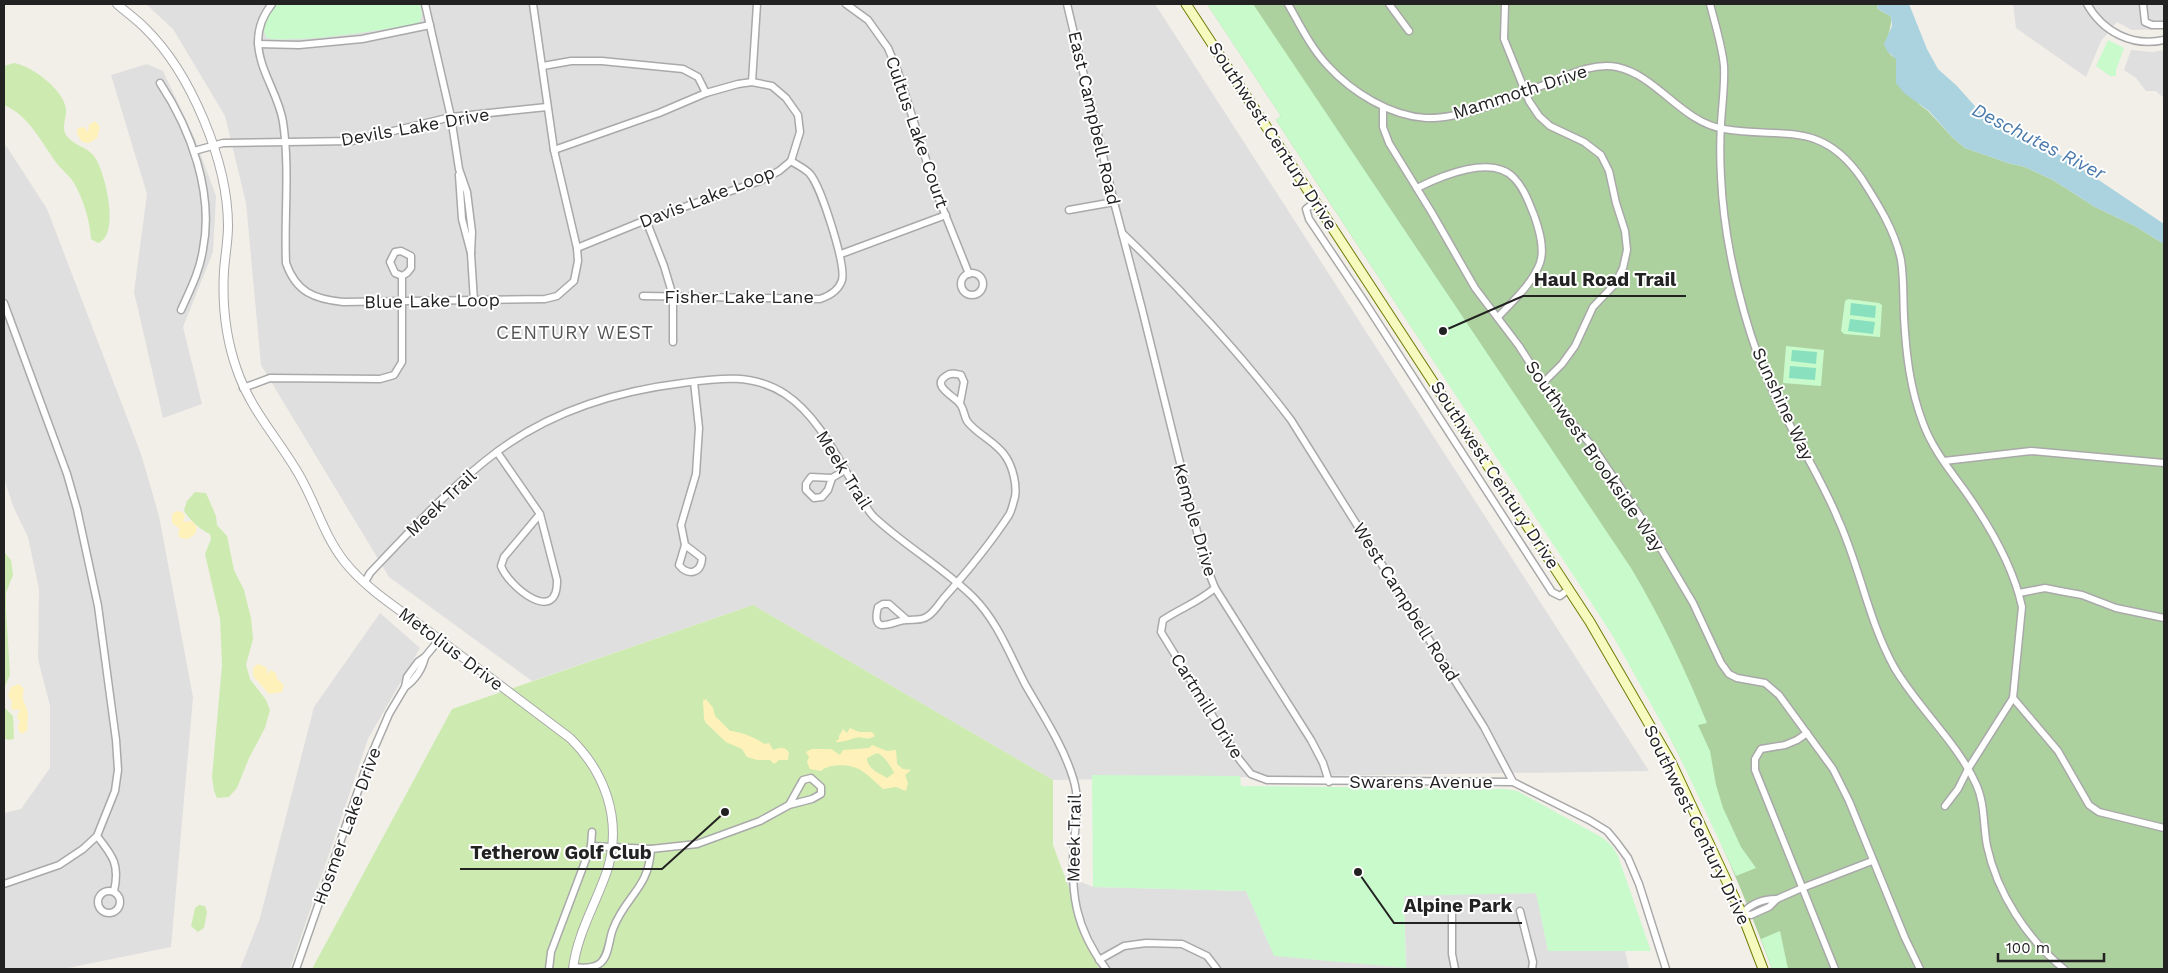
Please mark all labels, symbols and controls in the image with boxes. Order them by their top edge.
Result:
street label: East Campbell Road [1064,29,1125,207]
street label: Southwest Century Drive [1205,38,1342,234]
street label: Cultus Lake Court [882,53,953,211]
street label: Mammoth Drive [1450,60,1590,123]
water label: Deschutes River [1968,98,2110,185]
street label: Devils Lake Drive [339,103,491,150]
street label: Davis Lake Loop [636,161,778,232]
callout: Haul Road Trail [1523,262,1686,296]
text: Haul Road Trail [1534,268,1677,291]
street label: Fisher Lake Lane [664,286,814,307]
street label: Blue Lake Loop [364,289,500,312]
district label: CENTURY WEST [496,321,654,344]
street label: Sunshine Way [1748,344,1819,464]
street label: Southwest Brookside Way [1521,356,1670,556]
street label: Southwest Century Drive [1427,377,1564,573]
street label: Meek Trail [812,427,877,513]
street label: Kemple Drive [1169,461,1222,579]
street label: Meek Trail [401,464,481,541]
street label: West Campbell Road [1349,518,1464,685]
street label: Metolius Drive [395,602,508,695]
street label: Cartmill Drive [1167,649,1248,762]
street label: Southwest Century Drive [1640,721,1755,928]
street label: Hosmer Lake Drive [308,744,385,907]
street label: Swarens Avenue [1349,771,1493,792]
street label: Meek Trail [1062,793,1085,883]
callout: Tetherow Golf Club [460,835,662,869]
text: Tetherow Golf Club [470,841,652,864]
callout: Alpine Park [1394,889,1522,923]
text: Alpine Park [1404,894,1512,917]
scale bar [1998,930,2104,962]
text: 100 m [2006,939,2050,957]

